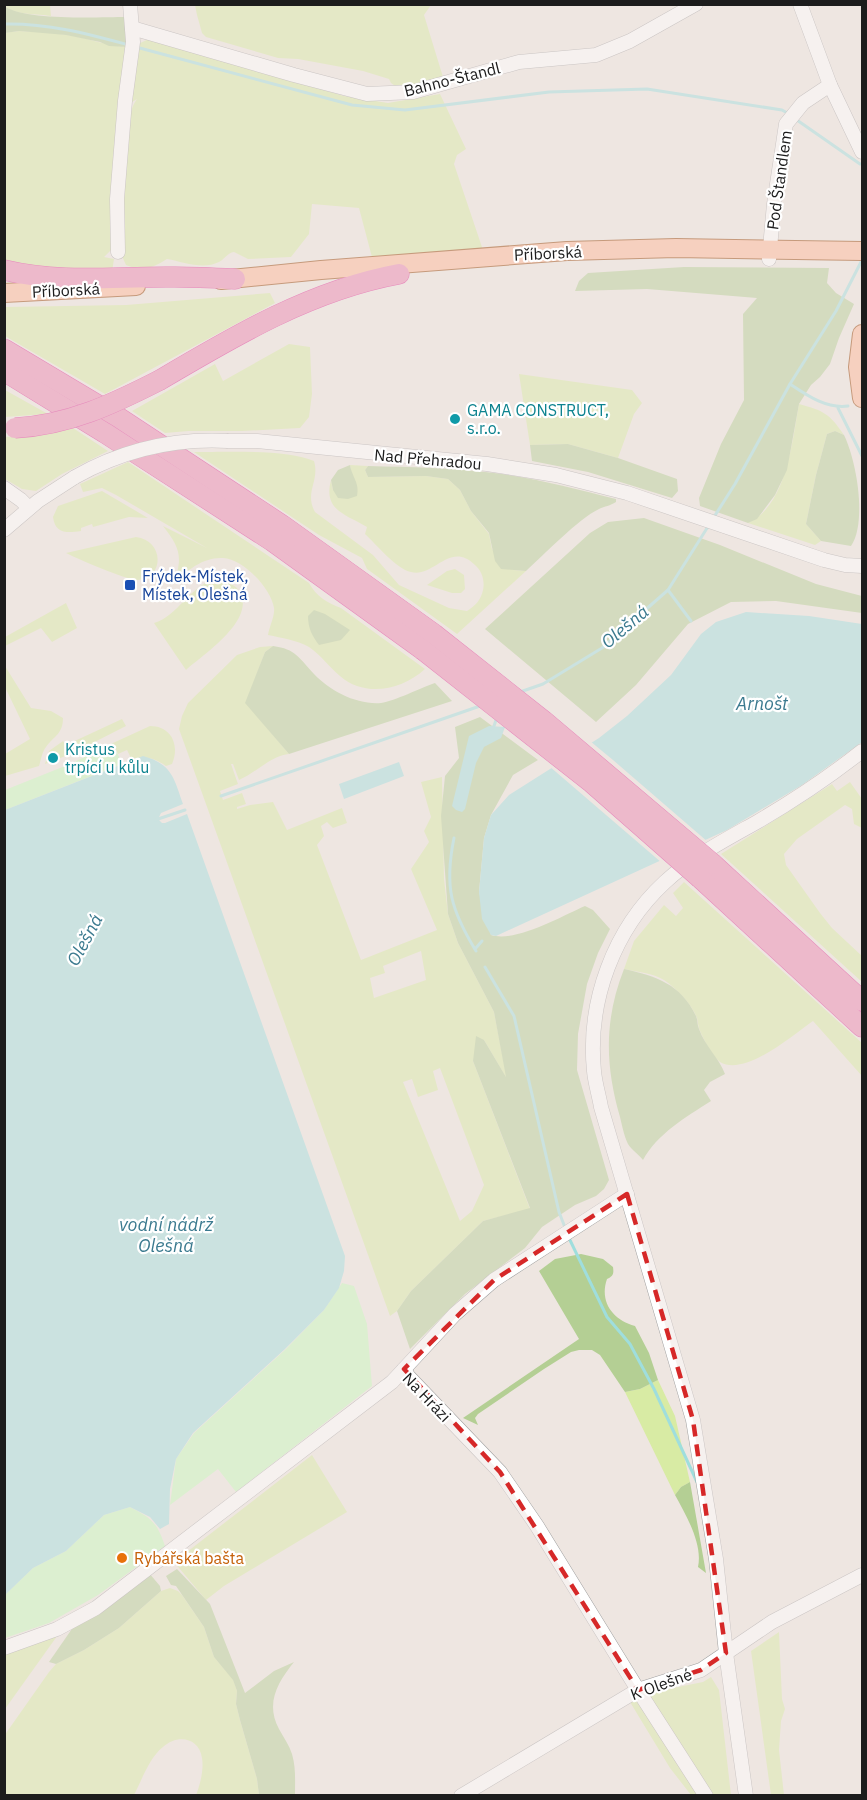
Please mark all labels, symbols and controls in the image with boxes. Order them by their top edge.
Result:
street label: Bahno-Štandl [402,56,502,101]
street label: Pod Štandlem [761,129,796,231]
street label: Příborská [513,241,583,265]
street label: Příborská [31,278,101,302]
place label: GAMA CONSTRUCT, s.r.o. [467,400,609,438]
marker: GAMA CONSTRUCT, s.r.o. [448,412,462,426]
street label: Nad Přehradou [373,444,483,474]
place label: Frýdek-Místek, Místek, Olešná [142,566,249,604]
marker: Frýdek-Místek, Místek, Olešná [123,578,137,592]
water label: Olešná [596,600,653,653]
water label: Arnošt [735,692,789,715]
place label: Kristus trpící u kůlu [65,739,149,777]
marker: Kristus trpící u kůlu [46,751,60,765]
water label: Olešná [61,910,108,970]
water label: vodní nádrž Olešná [119,1213,214,1257]
street label: Na Hrázi [399,1368,455,1426]
place label: Rybářská bašta [134,1548,244,1568]
marker: Rybářská bašta [115,1551,129,1565]
street label: K Olešné [627,1664,695,1704]

